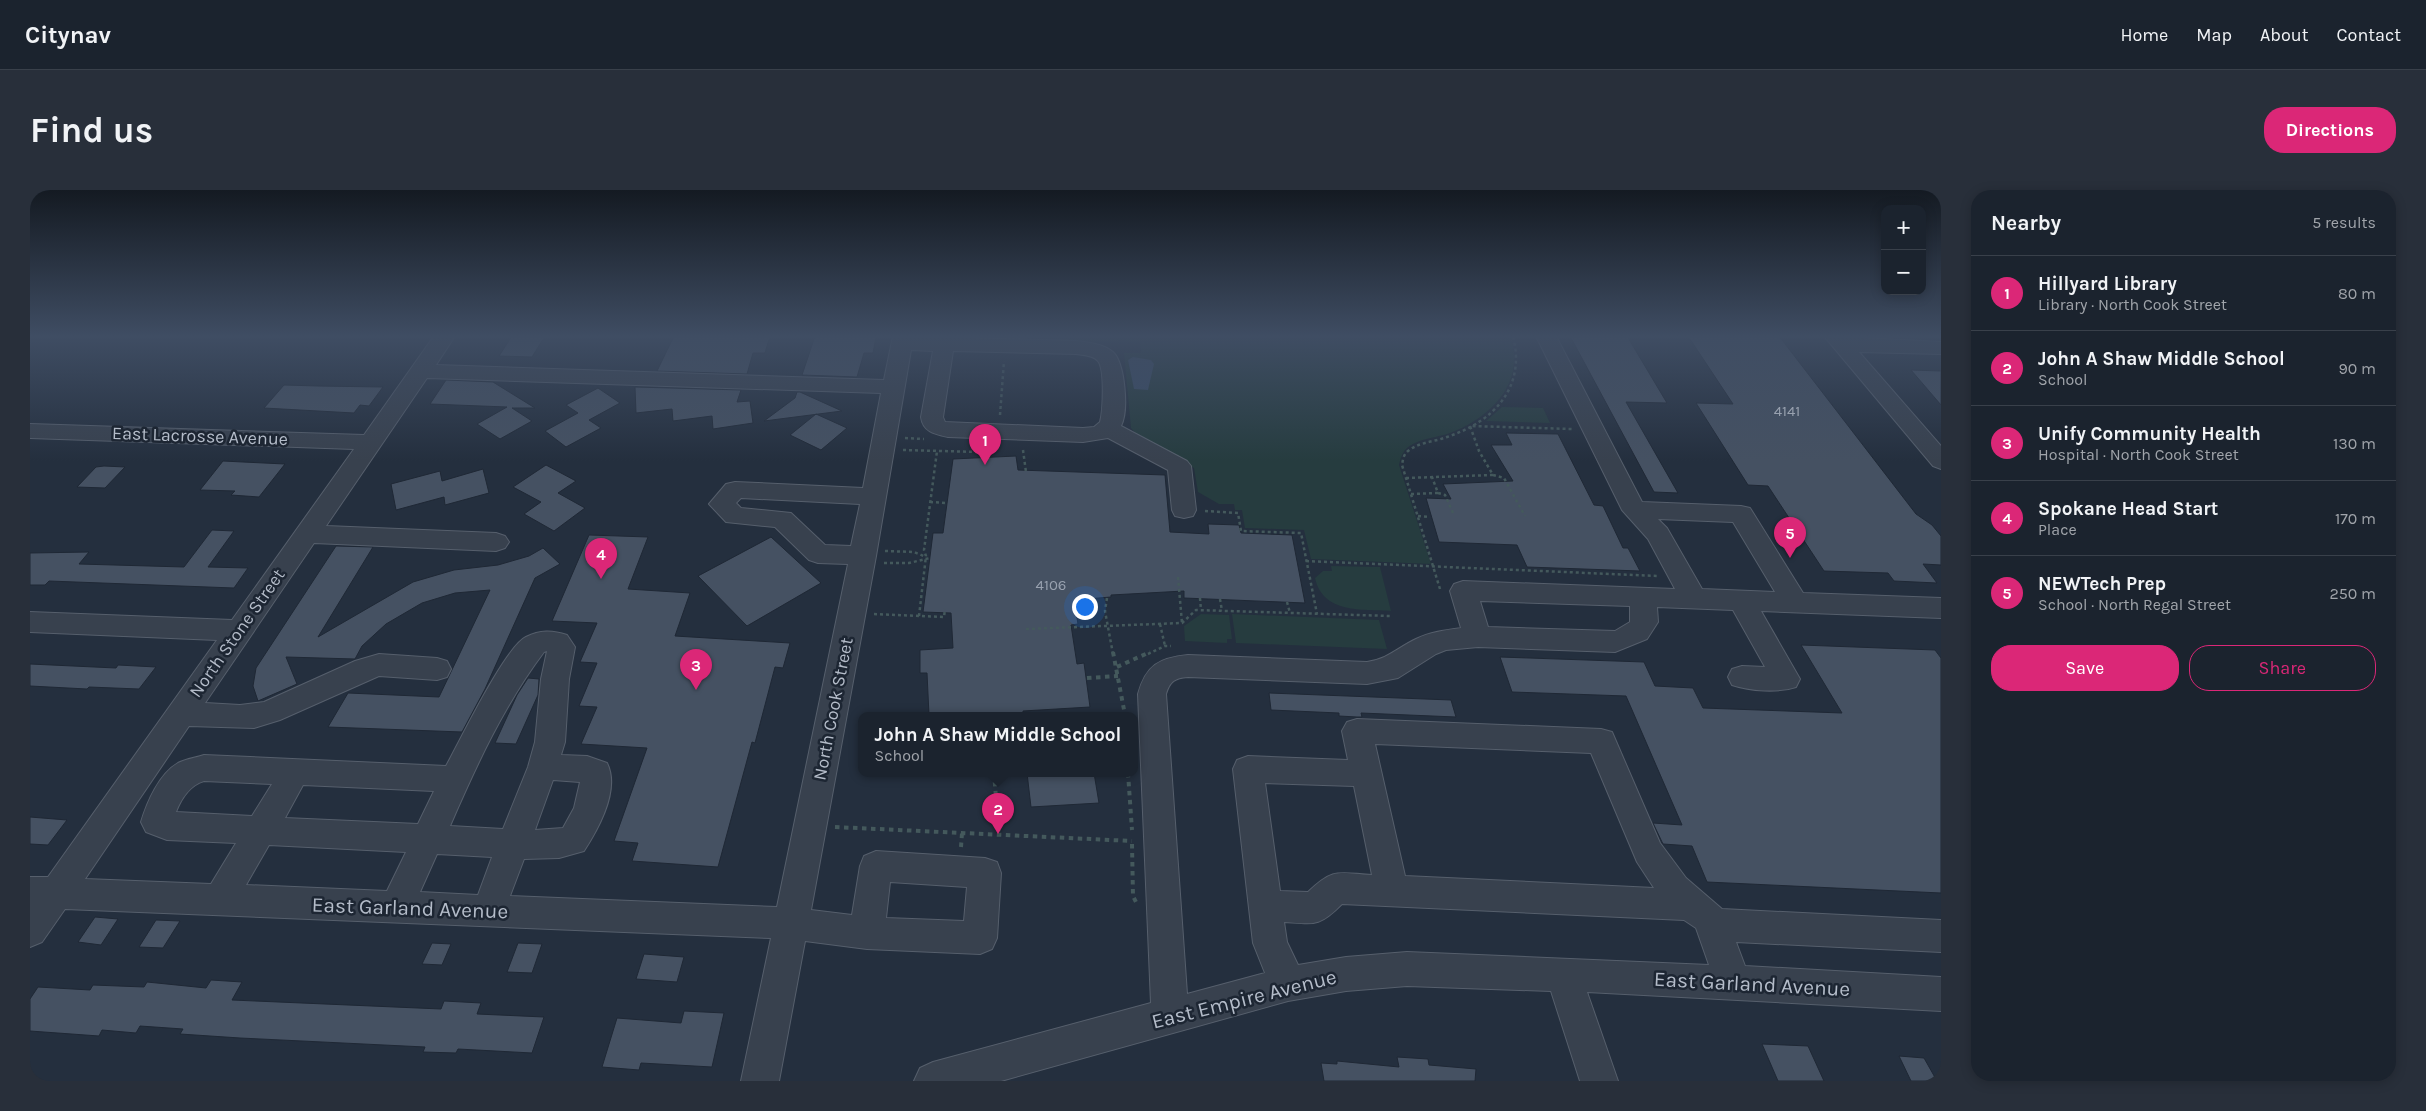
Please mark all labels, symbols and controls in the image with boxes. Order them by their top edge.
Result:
text: Citynav [25,21,111,49]
text: Home [2120,24,2168,46]
text: Map [2196,24,2232,46]
text: About [2260,24,2309,46]
text: Contact [2337,24,2401,46]
button: Directions [2264,107,2396,153]
text: Find us [30,110,153,151]
map controls [1881,205,1926,295]
button: + [1881,205,1926,250]
text: Nearby [1991,211,2061,235]
text: 5 results [2312,213,2376,232]
button: − [1881,250,1926,295]
text: Hillyard Library [2038,273,2177,295]
text: 1 [2004,284,2010,303]
text: 80 m [2338,284,2376,303]
text: Library · North Cook Street [2038,295,2227,314]
text: John A Shaw Middle School [2038,348,2285,370]
text: 2 [2002,359,2012,378]
text: 90 m [2338,359,2376,378]
text: School [2038,370,2088,389]
house number: 4141 [1774,402,1800,420]
street label: East Lacrosse Avenue [112,422,288,450]
text: Unify Community Health [2038,423,2261,445]
pin: 1 [969,424,1001,465]
text: 3 [2002,434,2012,453]
text: 130 m [2333,434,2376,453]
text: Hospital · North Cook Street [2038,445,2239,464]
text: Spokane Head Start [2038,498,2218,520]
text: 4 [2002,509,2012,528]
text: 170 m [2335,509,2376,528]
pin: 5 [1774,517,1806,558]
text: Place [2038,520,2077,539]
pin: 4 [585,538,617,579]
street label: North Stone Street [184,564,290,702]
text: NEWTech Prep [2038,573,2166,595]
house number: 4106 [1036,576,1066,594]
text: 5 [2002,584,2012,603]
text: 250 m [2329,584,2376,603]
your location [1072,594,1098,620]
text: School · North Regal Street [2038,595,2231,614]
street label: North Cook Street [808,635,858,782]
button: Save [1991,645,2179,691]
button: Share [2189,645,2376,691]
pin: 3 [680,649,712,690]
popup [858,712,1138,777]
text: John A Shaw Middle School [875,724,1121,746]
text: School [875,746,924,765]
pin: 2 [982,793,1014,834]
street label: East Garland Avenue [311,893,509,923]
street label: East Empire Avenue [1149,964,1339,1034]
street label: East Garland Avenue [1653,967,1851,1001]

